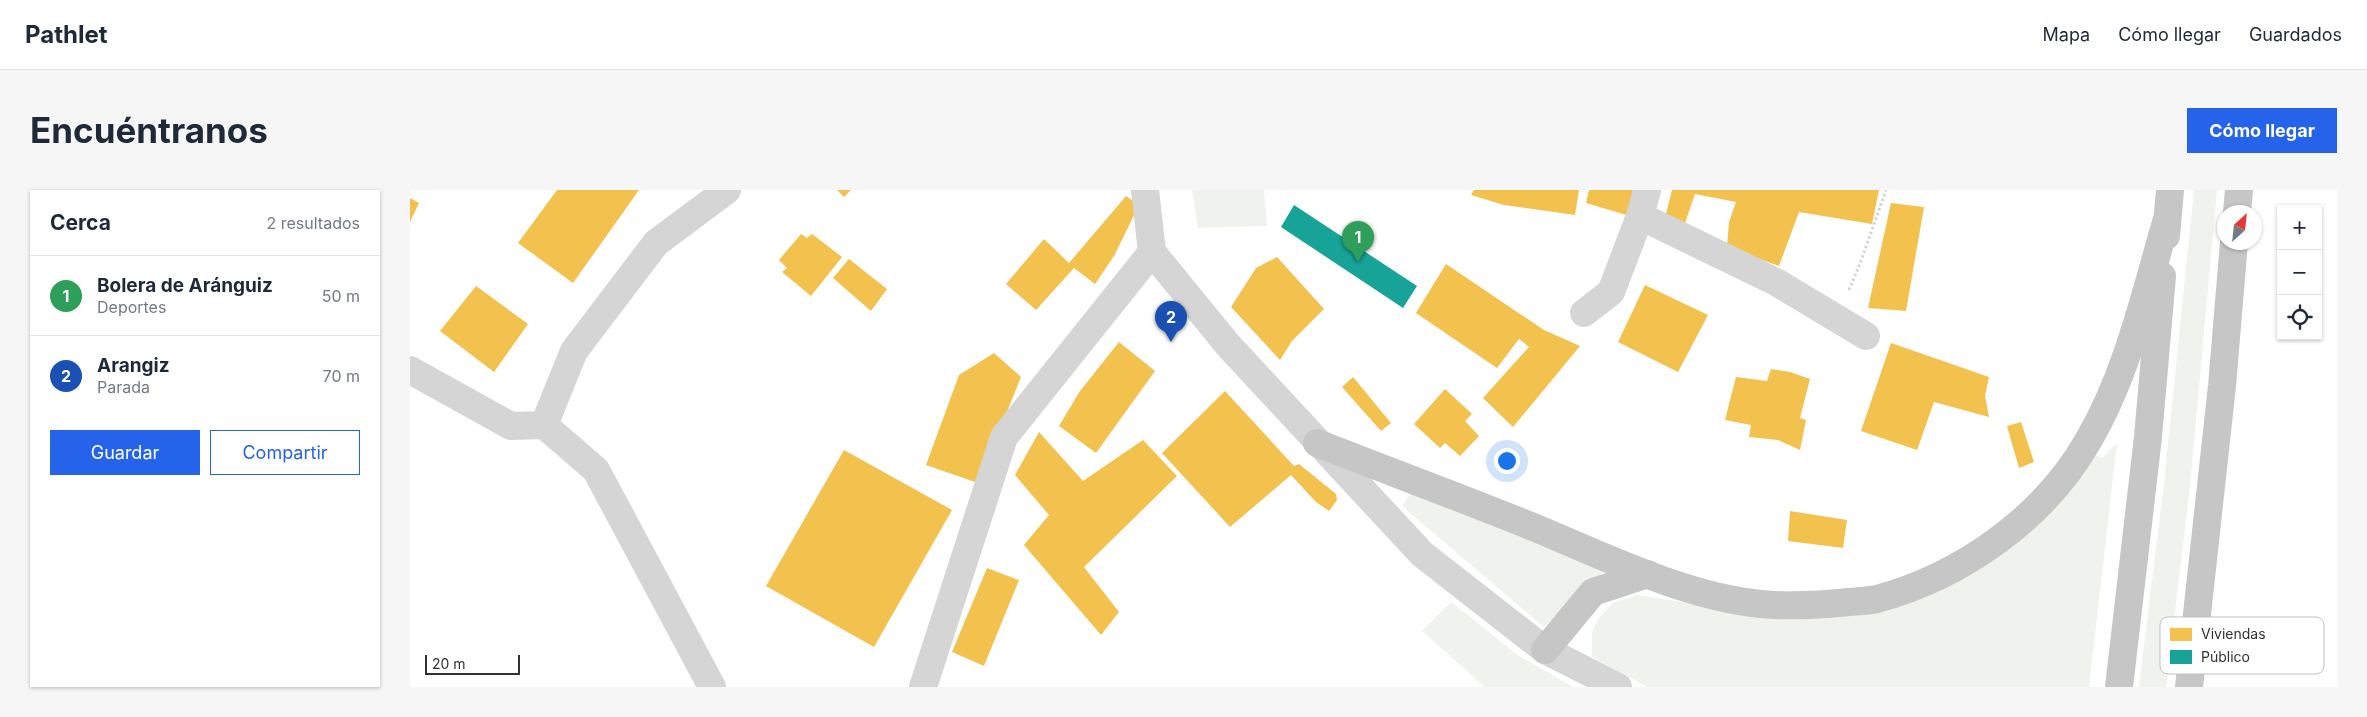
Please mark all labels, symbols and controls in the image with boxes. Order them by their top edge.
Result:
text: Pathlet [25,20,108,49]
text: Mapa [2043,24,2090,45]
text: Cómo llegar [2118,24,2221,45]
text: Guardados [2249,24,2342,45]
button: Cómo llegar [2187,108,2337,153]
text: Encuéntranos [30,109,268,151]
north arrow [2217,205,2262,250]
map controls [2277,205,2322,340]
button: + [2277,205,2322,250]
text: Cerca [50,210,111,235]
text: 2 resultados [267,213,360,233]
pin: 1 [1342,221,1374,262]
button: − [2277,250,2322,295]
text: Bolera de Aránguiz [97,274,273,297]
text: 1 [63,286,69,306]
text: 50 m [322,286,360,306]
button: locate [2277,295,2322,340]
text: Deportes [97,297,166,317]
pin: 2 [1155,301,1187,342]
text: Arangiz [97,354,170,377]
text: 2 [61,366,71,386]
text: 70 m [323,366,360,386]
text: Parada [97,377,150,397]
button: Guardar [50,430,200,475]
button: Compartir [210,430,360,475]
your location [1494,448,1520,474]
legend [2160,617,2324,674]
text: Viviendas [2201,625,2266,642]
text: Público [2201,648,2250,665]
scale bar [425,652,520,675]
text: 20 m [432,655,466,672]

